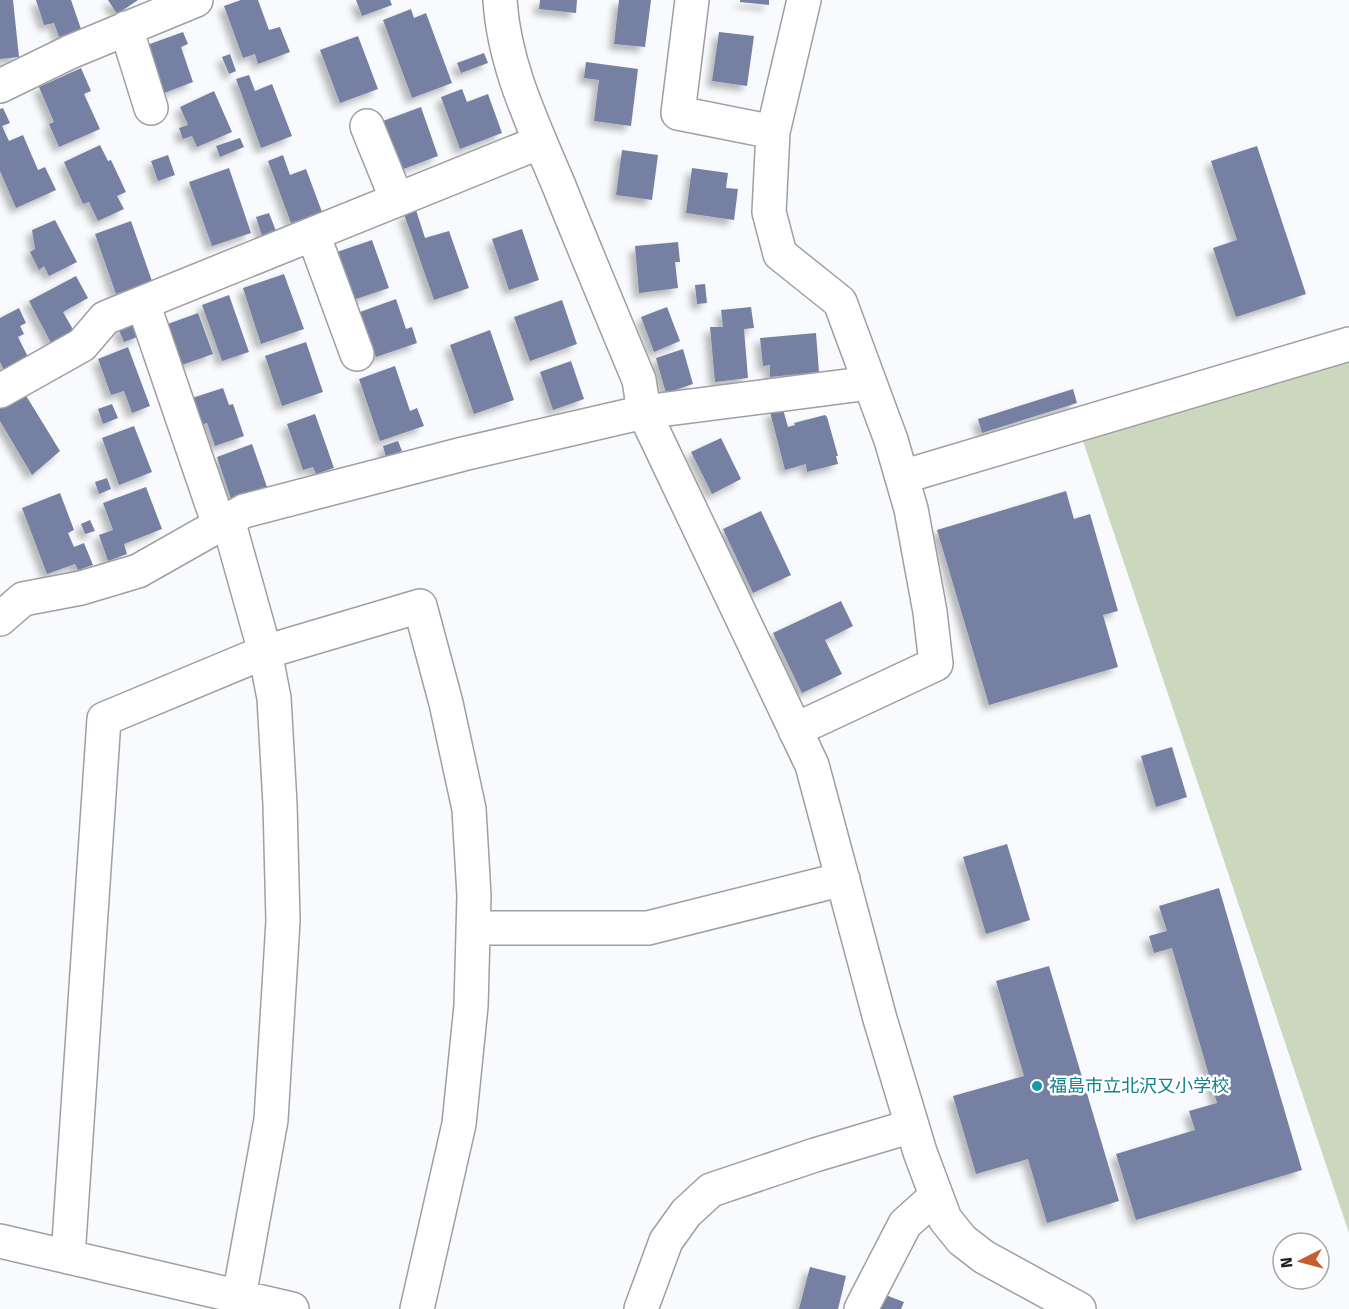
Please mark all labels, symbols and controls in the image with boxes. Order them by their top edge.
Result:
place label: 福島市立北沢又小学校 [1049,1075,1229,1097]
marker: 福島市立北沢又小学校 [1030,1079,1044,1093]
north arrow [1271,1231,1331,1291]
text: N [1277,1256,1297,1269]

